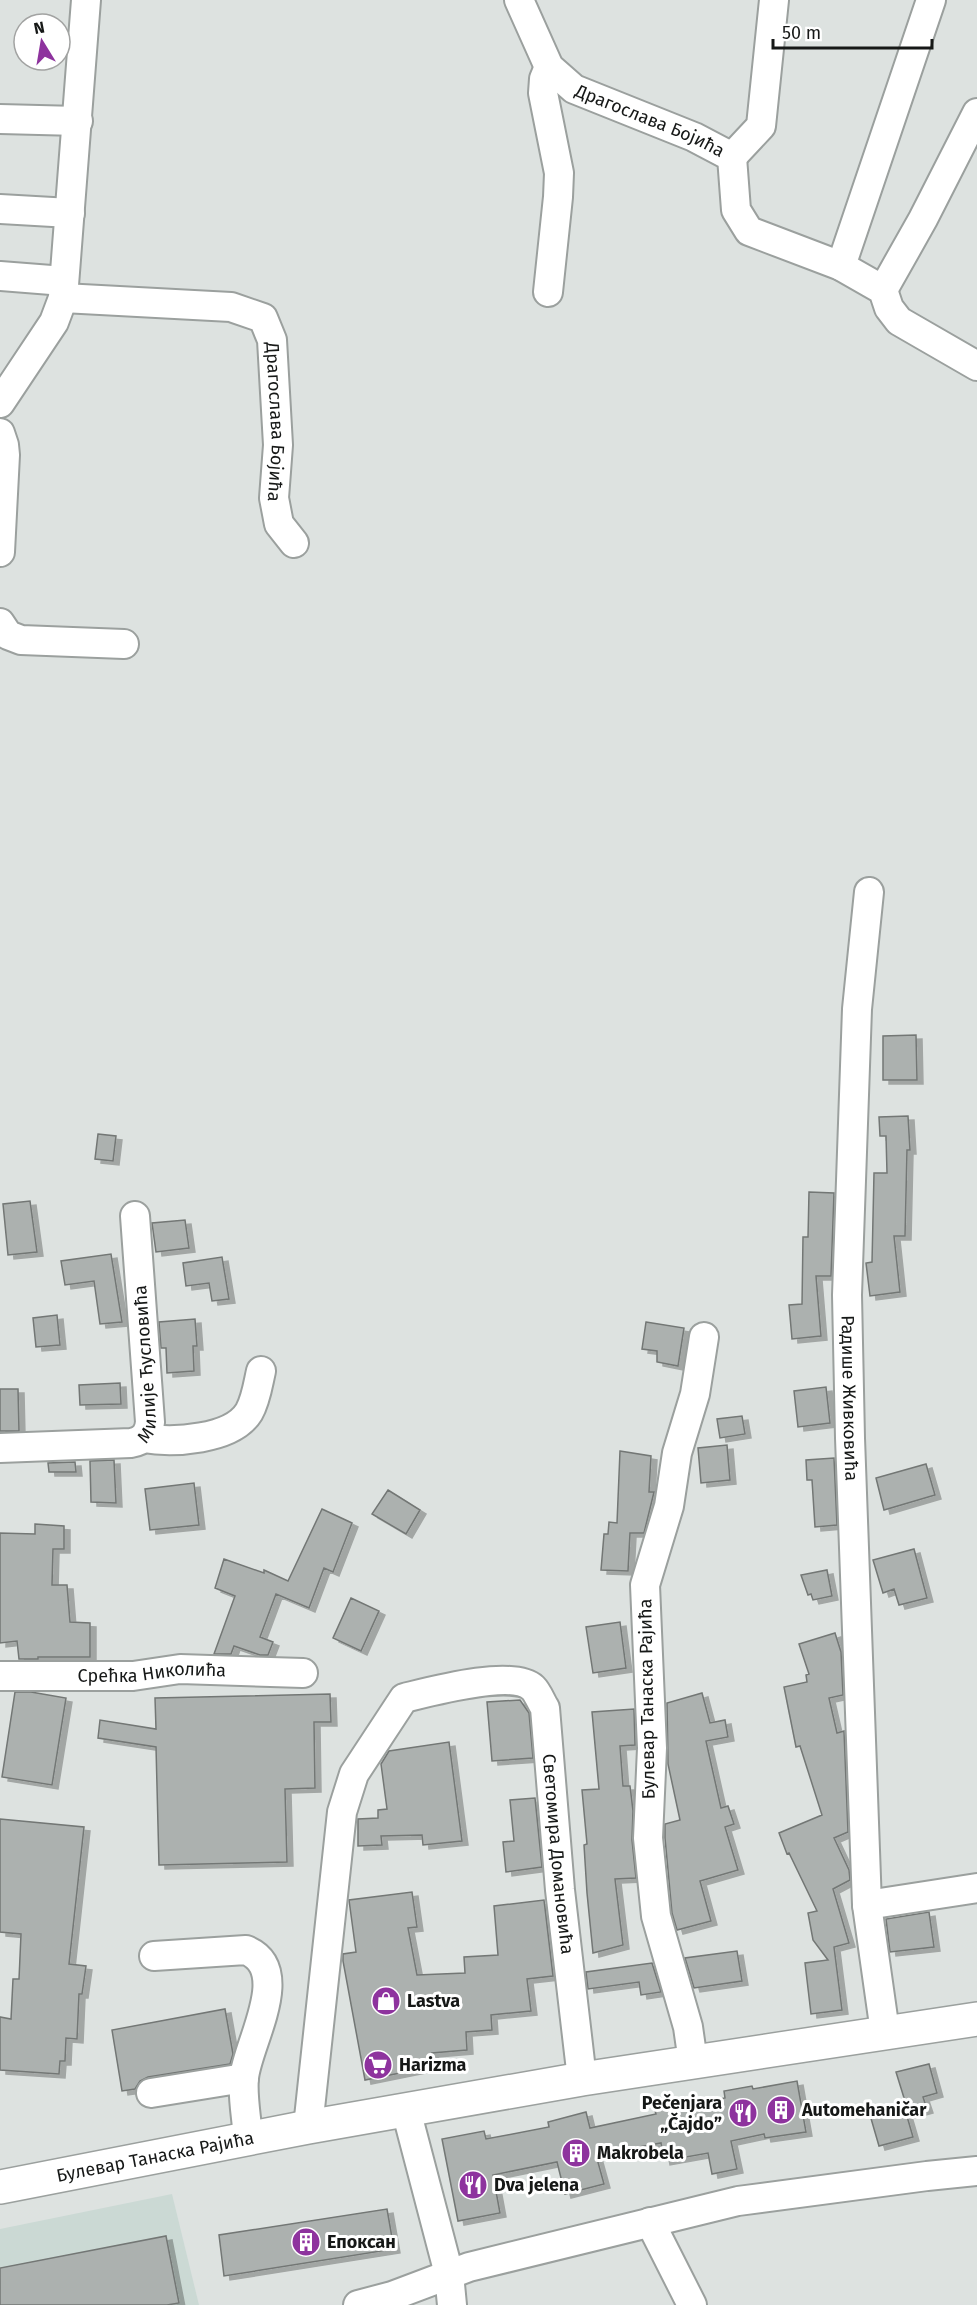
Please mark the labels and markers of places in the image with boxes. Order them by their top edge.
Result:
shop icon: Lastva [370,1985,402,2017]
place label: Lastva [407,1990,460,2012]
supermarket icon: Harizma [362,2049,394,2081]
place label: Harizma [399,2054,467,2076]
place label: Pečenjara „Čajdo” [642,2092,722,2135]
building icon: Automehaničar [765,2094,797,2126]
restaurant icon: Pečenjara „Čajdo” [727,2097,759,2129]
place label: Automehaničar [801,2099,927,2121]
building icon: Makrobela [560,2137,592,2169]
place label: Makrobela [597,2142,684,2164]
restaurant icon: Dva jelena [457,2169,489,2201]
place label: Dva jelena [494,2174,579,2196]
building icon: Епоксан [290,2226,322,2258]
place label: Епоксан [327,2231,396,2253]

